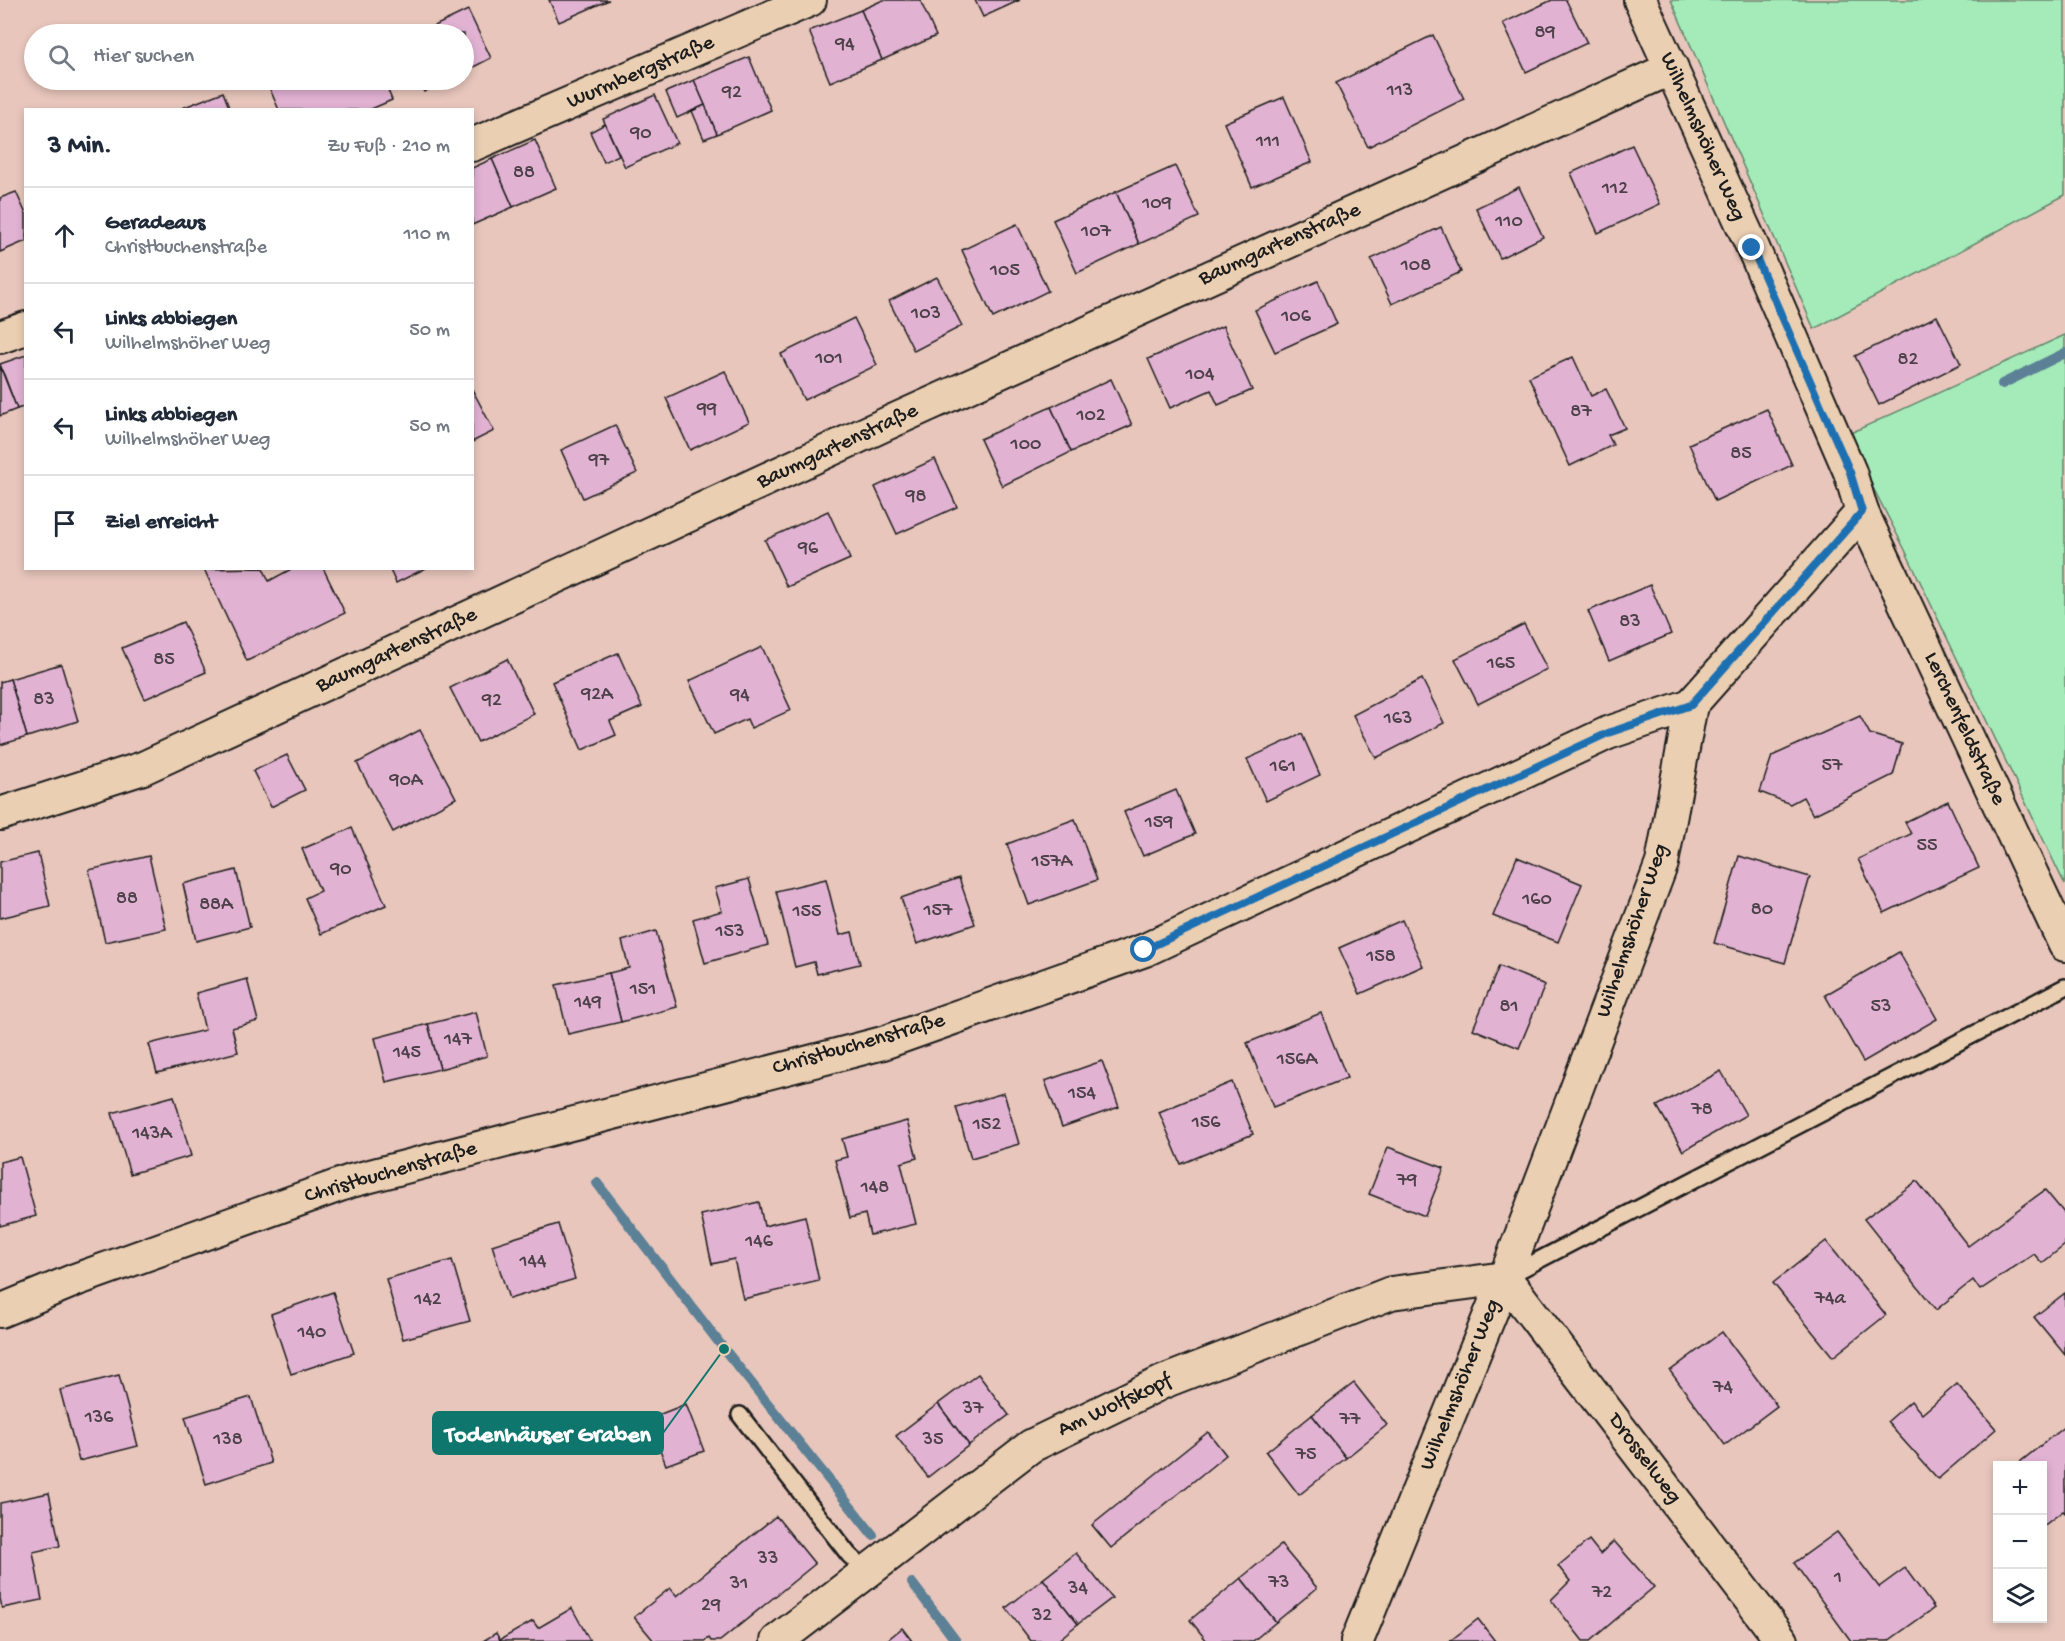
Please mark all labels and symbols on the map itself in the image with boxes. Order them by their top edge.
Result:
house number: 89 [1535,22,1555,45]
street label: Wurmbergstraße [563,30,719,116]
house number: 94 [834,34,855,57]
street label: Wilhelmshöher Weg [1653,49,1751,225]
house number: 113 [1386,80,1413,103]
house number: 92 [721,82,742,105]
house number: 90 [629,123,652,146]
house number: 111 [1255,131,1280,154]
house number: 88 [513,162,535,185]
house number: 112 [1601,178,1628,201]
house number: 109 [1141,193,1172,216]
street label: Baumgartenstraße [1194,197,1366,293]
house number: 110 [1494,211,1523,234]
house number: 107 [1080,221,1112,244]
route end [1738,234,1764,260]
house number: 108 [1400,255,1431,278]
house number: 105 [989,260,1020,283]
house number: 103 [910,303,941,326]
house number: 106 [1280,306,1312,329]
house number: 101 [814,348,843,371]
house number: 82 [1898,349,1919,372]
house number: 104 [1185,364,1215,387]
street label: Baumgartenstraße [753,398,923,496]
house number: 99 [696,399,717,422]
house number: 87 [1570,401,1592,424]
house number: 102 [1075,405,1106,428]
house number: 100 [1010,434,1041,457]
house number: 85 [1730,443,1752,466]
house number: 97 [588,450,610,473]
house number: 98 [905,486,927,509]
house number: 96 [797,538,819,561]
street label: Baumgartenstraße [312,602,482,700]
house number: 83 [1619,611,1641,634]
street label: Lerchenfeldstraße [1917,648,2011,810]
house number: 85 [153,649,175,672]
house number: 165 [1486,653,1515,676]
house number: 92A [580,684,614,707]
house number: 94 [729,685,750,708]
house number: 83 [33,689,55,712]
house number: 92 [481,690,502,713]
house number: 163 [1383,708,1412,731]
house number: 57 [1822,755,1843,778]
house number: 161 [1269,756,1296,779]
house number: 90A [388,770,424,793]
house number: 159 [1144,812,1173,835]
house number: 55 [1916,835,1938,858]
street label: Wilhelmshöher Weg [1591,841,1675,1021]
house number: 157A [1031,851,1074,874]
house number: 90 [329,859,352,882]
house number: 88 [116,888,138,911]
house number: 160 [1521,889,1552,912]
house number: 88A [199,894,234,917]
house number: 80 [1751,899,1773,922]
house number: 157 [923,900,953,923]
house number: 155 [791,901,822,924]
house number: 153 [715,921,744,944]
route start [1130,936,1156,962]
house number: 158 [1365,946,1396,969]
house number: 151 [629,979,656,1002]
house number: 149 [573,992,602,1015]
house number: 81 [1499,996,1519,1019]
house number: 53 [1871,996,1891,1019]
street label: Christbuchenstraße [770,1008,949,1082]
house number: 147 [443,1029,473,1052]
house number: 145 [392,1042,421,1065]
house number: 156A [1276,1049,1318,1072]
house number: 154 [1067,1083,1097,1106]
house number: 78 [1690,1099,1713,1122]
house number: 156 [1191,1112,1221,1135]
house number: 152 [972,1114,1001,1137]
house number: 143A [131,1123,173,1146]
street label: Christbuchenstraße [302,1136,481,1210]
house number: 79 [1396,1170,1417,1193]
house number: 148 [860,1177,889,1200]
house number: 146 [744,1231,774,1254]
house number: 144 [518,1251,547,1274]
house number: 74a [1814,1288,1846,1311]
house number: 142 [413,1289,442,1312]
street label: Wilhelmshöher Weg [1415,1296,1507,1474]
house number: 140 [297,1322,326,1345]
street label: Am Wolfskopf [1054,1367,1178,1444]
house number: 74 [1712,1377,1733,1400]
house number: 37 [962,1398,984,1421]
house number: 136 [84,1407,114,1430]
street label: Drosselweg [1600,1407,1687,1510]
house number: 77 [1339,1409,1361,1432]
callout: Todenhäuser Graben [433,1412,663,1454]
text: Todenhäuser Graben [443,1422,652,1451]
house number: 138 [212,1429,243,1452]
house number: 35 [922,1429,943,1452]
house number: 75 [1295,1444,1316,1467]
house number: 33 [757,1548,778,1571]
house number: 1 [1833,1567,1842,1590]
house number: 73 [1268,1572,1289,1595]
house number: 31 [729,1573,748,1596]
house number: 34 [1067,1578,1088,1601]
house number: 72 [1591,1582,1612,1605]
house number: 29 [701,1595,721,1618]
house number: 32 [1031,1605,1052,1628]

